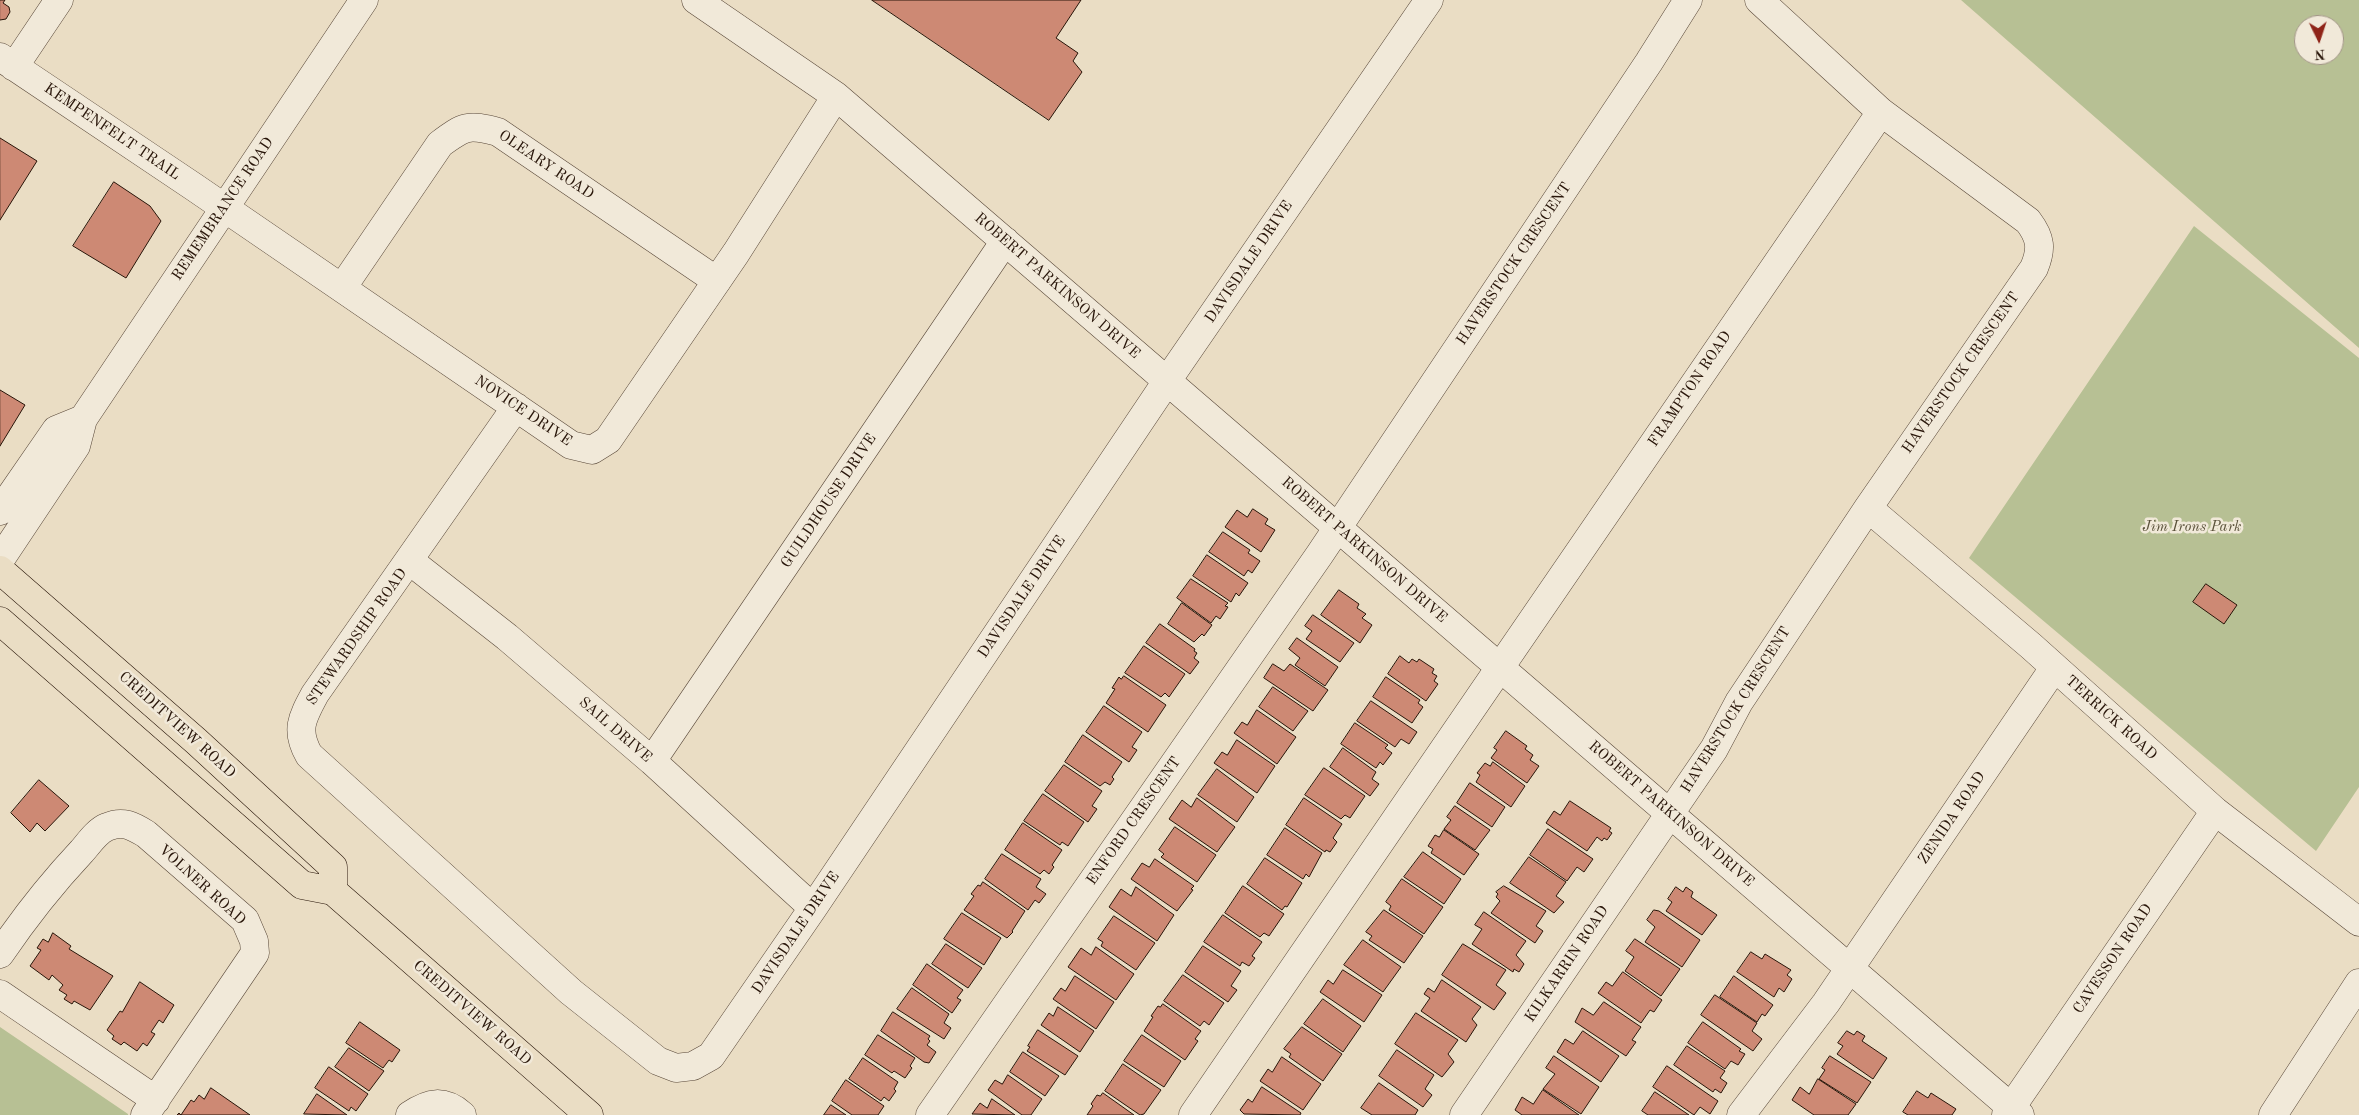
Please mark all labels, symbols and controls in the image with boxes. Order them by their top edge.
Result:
north arrow [2294,15,2344,65]
text: N [2314,47,2326,61]
street label: KEMPENFELT TRAIL [40,80,184,184]
street label: OLEARY ROAD [495,126,597,204]
street label: REMEMBRANCE ROAD [168,134,278,284]
street label: HAVERSTOCK CRESCENT [1453,179,1575,349]
street label: DAVISDALE DRIVE [1201,197,1297,327]
street label: ROBERT PARKINSON DRIVE [971,209,1143,363]
street label: HAVERSTOCK CRESCENT [1898,289,2024,457]
street label: FRAMPTON ROAD [1645,328,1735,450]
street label: NOVICE DRIVE [471,372,575,450]
street label: GUILDHOUSE DRIVE [777,431,881,571]
street label: ROBERT PARKINSON DRIVE [1278,473,1450,627]
park label: Jim Irons Park [2143,518,2241,536]
street label: DAVISDALE DRIVE [974,532,1070,662]
street label: STEWARDSHIP ROAD [303,565,411,709]
street label: HAVERSTOCK CRESCENT [1677,624,1795,796]
street label: CREDITVIEW ROAD [115,668,239,782]
street label: TERRICK ROAD [2061,672,2161,764]
street label: SAIL DRIVE [575,693,655,767]
street label: ROBERT PARKINSON DRIVE [1585,737,1757,891]
street label: ENFORD CRESCENT [1083,753,1185,889]
street label: ZENIDA ROAD [1914,768,1990,868]
street label: VOLNER ROAD [155,841,249,929]
street label: DAVISDALE DRIVE [748,868,844,998]
street label: CAVESSON ROAD [2070,901,2156,1017]
street label: KILKARRIN ROAD [1521,902,1613,1026]
street label: CREDITVIEW ROAD [409,957,535,1069]

